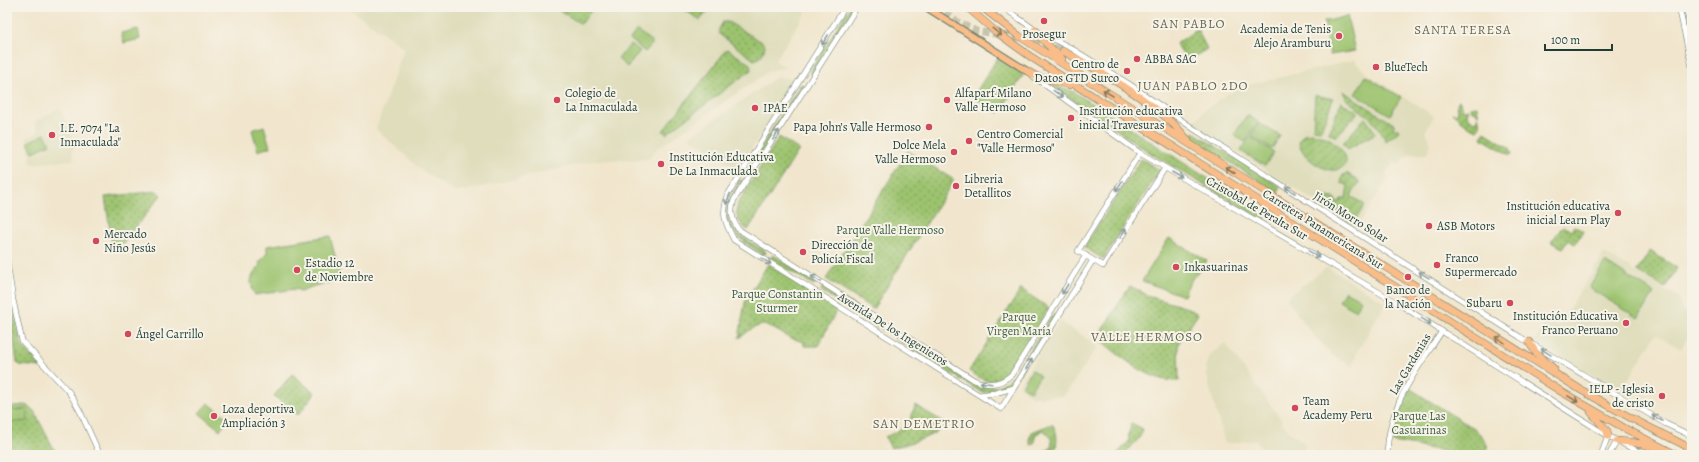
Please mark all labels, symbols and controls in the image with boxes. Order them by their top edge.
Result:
district label: SAN PABLO [1152,15,1226,32]
marker: Prosegur [1039,16,1049,26]
place label: Academia de Tenis Alejo Aramburu [1239,21,1332,51]
district label: SANTA TERESA [1414,21,1512,38]
place label: Prosegur [1022,26,1066,42]
scale bar [1545,26,1612,52]
one-way arrow [991,28,1002,37]
marker: Academia de Tenis Alejo Aramburu [1334,31,1344,41]
text: 100 m [1551,32,1580,48]
one-way arrow [820,34,828,46]
place label: ABBA SAC [1144,51,1196,67]
marker: ABBA SAC [1132,54,1142,64]
place label: Centro de Datos GTD Surco [1034,56,1119,86]
place label: BlueTech [1384,59,1429,75]
marker: BlueTech [1371,62,1381,72]
marker: Centro de Datos GTD Surco [1122,66,1132,76]
district label: JUAN PABLO 2DO [1137,77,1249,94]
place label: Colegio de La Inmaculada [565,85,638,115]
place label: Alfaparf Milano Valle Hermoso [954,85,1032,115]
one-way arrow [1103,89,1114,97]
one-way arrow [1052,90,1063,99]
marker: Colegio de La Inmaculada [552,95,562,105]
marker: Alfaparf Milano Valle Hermoso [942,95,952,105]
place label: IPAE [763,100,788,116]
marker: IPAE [750,103,760,113]
place label: Institución educativa inicial Travesuras [1079,103,1183,133]
marker: Institución educativa inicial Travesuras [1066,113,1076,123]
place label: Papa John’s Valle Hermoso [793,119,921,135]
place label: I.E. 7074 "La Inmaculada" [60,120,122,150]
marker: Papa John’s Valle Hermoso [924,122,934,132]
place label: Centro Comercial "Valle Hermoso" [977,126,1063,156]
one-way arrow [772,129,781,140]
marker: I.E. 7074 "La Inmaculada" [47,130,57,140]
marker: Centro Comercial "Valle Hermoso" [964,136,974,146]
place label: Dolce Mela Valle Hermoso [874,137,946,167]
marker: Dolce Mela Valle Hermoso [949,147,959,157]
place label: Institución Educativa De La Inmaculada [669,149,775,179]
marker: Institución Educativa De La Inmaculada [656,159,666,169]
one-way arrow [1224,165,1236,173]
place label: Libreria Detallitos [964,171,1012,201]
one-way arrow [1171,172,1183,180]
street label: Cristobal de Peralta Sur [1203,172,1311,244]
one-way arrow [1115,180,1123,191]
marker: Libreria Detallitos [951,181,961,191]
street label: Carretera Panamericana Sur [1260,185,1387,273]
one-way arrow [1285,186,1296,195]
street label: Jirón Morro Solar [1311,188,1392,247]
one-way arrow [723,192,731,204]
place label: Institución educativa inicial Learn Play [1506,198,1611,228]
marker: Institución educativa inicial Learn Play [1613,208,1623,218]
place label: ASB Motors [1436,218,1495,234]
marker: ASB Motors [1424,221,1434,231]
park label: Parque Valle Hermoso [836,222,944,238]
place label: Mercado Niño Jesús [104,226,156,256]
one-way arrow [1119,228,1127,239]
marker: Mercado Niño Jesús [91,236,101,246]
place label: Dirección de Policía Fiscal [811,237,873,267]
marker: Dirección de Policía Fiscal [798,247,808,257]
place label: Franco Supermercado [1445,250,1517,280]
one-way arrow [1308,251,1320,259]
place label: Estadio 12 de Noviembre [305,255,373,285]
one-way arrow [760,257,771,265]
place label: Inkasuarinas [1184,259,1248,275]
marker: Franco Supermercado [1432,260,1442,270]
marker: Inkasuarinas [1171,262,1181,272]
marker: Estadio 12 de Noviembre [292,265,302,275]
one-way arrow [1419,271,1430,279]
marker: Banco de la Nación [1403,272,1413,282]
one-way arrow [811,275,822,283]
place label: Banco de la Nación [1385,282,1431,312]
one-way arrow [1061,283,1069,295]
park label: Parque Constantin Sturmer [731,286,823,316]
street label: Avenida De los Ingenieros [834,288,951,369]
place label: Subaru [1466,295,1502,311]
marker: Subaru [1505,298,1515,308]
place label: Institución Educativa Franco Peruano [1513,308,1618,338]
park label: Parque Virgen María [986,309,1052,339]
one-way arrow [1420,317,1431,325]
marker: Institución Educativa Franco Peruano [1621,318,1631,328]
place label: Ángel Carrillo [135,326,204,342]
district label: VALLE HERMOSO [1090,328,1203,345]
marker: Ángel Carrillo [123,329,133,339]
street label: Las Gardenias [1385,330,1435,398]
one-way arrow [1494,335,1506,343]
one-way arrow [1540,348,1551,356]
one-way arrow [1025,358,1033,370]
one-way arrow [980,380,993,387]
place label: IELP - Iglesia de cristo [1589,381,1654,411]
marker: IELP - Iglesia de cristo [1657,391,1667,401]
place label: Team Academy Peru [1302,393,1373,423]
one-way arrow [1567,396,1579,404]
place label: Loza deportiva Ampliación 3 [221,401,295,431]
marker: Team Academy Peru [1290,403,1300,413]
park label: Parque Las Casuarinas [1392,408,1447,438]
marker: Loza deportiva Ampliación 3 [209,411,219,421]
one-way arrow [1651,414,1663,422]
district label: SAN DEMETRIO [873,415,975,432]

